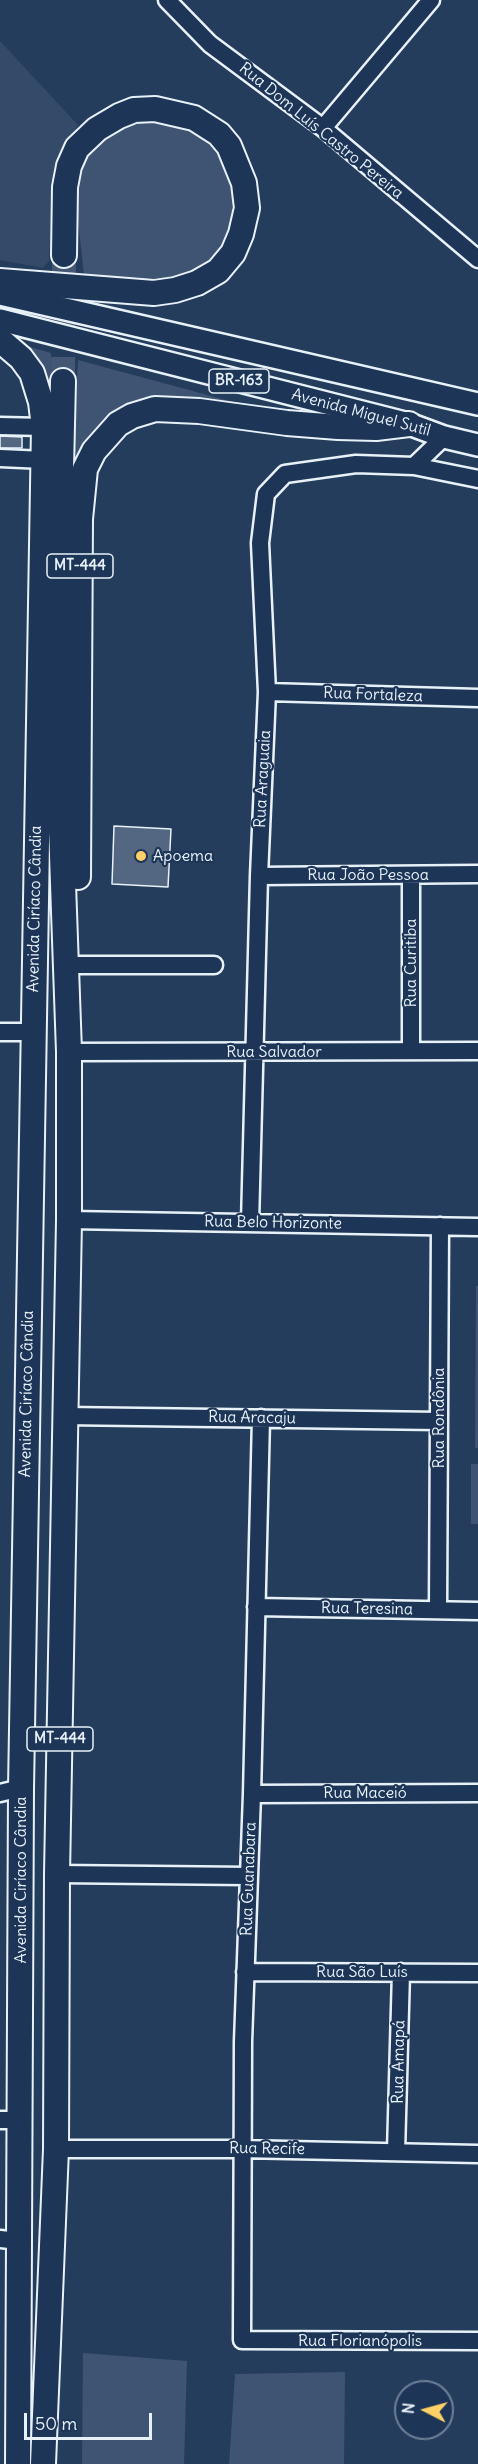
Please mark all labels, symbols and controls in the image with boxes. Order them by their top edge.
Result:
street label: Rua Dom Luís Castro Pereira [235,59,407,203]
road number: BR-163 [209,369,269,393]
street label: Avenida Miguel Sutil [289,385,433,441]
road number: MT-444 [47,554,113,578]
street label: Rua Fortaleza [323,684,423,706]
street label: Rua Araguaia [251,730,275,828]
street label: Avenida Ciríaco Cândia [24,825,46,993]
place label: Apoema [153,846,213,866]
marker: Apoema [134,849,148,863]
street label: Rua João Pessoa [307,865,429,885]
street label: Rua Curitiba [401,919,421,1007]
street label: Rua Salvador [226,1042,322,1062]
street label: Rua Belo Horizonte [204,1212,342,1234]
street label: Avenida Ciríaco Cândia [16,1310,38,1478]
street label: Rua Rondônia [429,1368,449,1468]
street label: Rua Aracaju [208,1408,296,1428]
street label: Rua Teresina [321,1599,413,1619]
road number: MT-444 [27,1727,93,1751]
street label: Rua Maceió [323,1783,407,1803]
street label: Avenida Ciríaco Cândia [11,1797,31,1963]
street label: Rua Guanabara [237,1822,261,1936]
street label: Rua São Luís [316,1962,408,1982]
street label: Rua Amapá [389,2020,409,2104]
street label: Rua Recife [229,2139,305,2159]
street label: Rua Florianópolis [298,2331,422,2351]
north arrow [394,2380,454,2440]
scale bar [27,2401,154,2439]
text: N [398,2402,419,2415]
text: 50 m [35,2412,77,2435]

